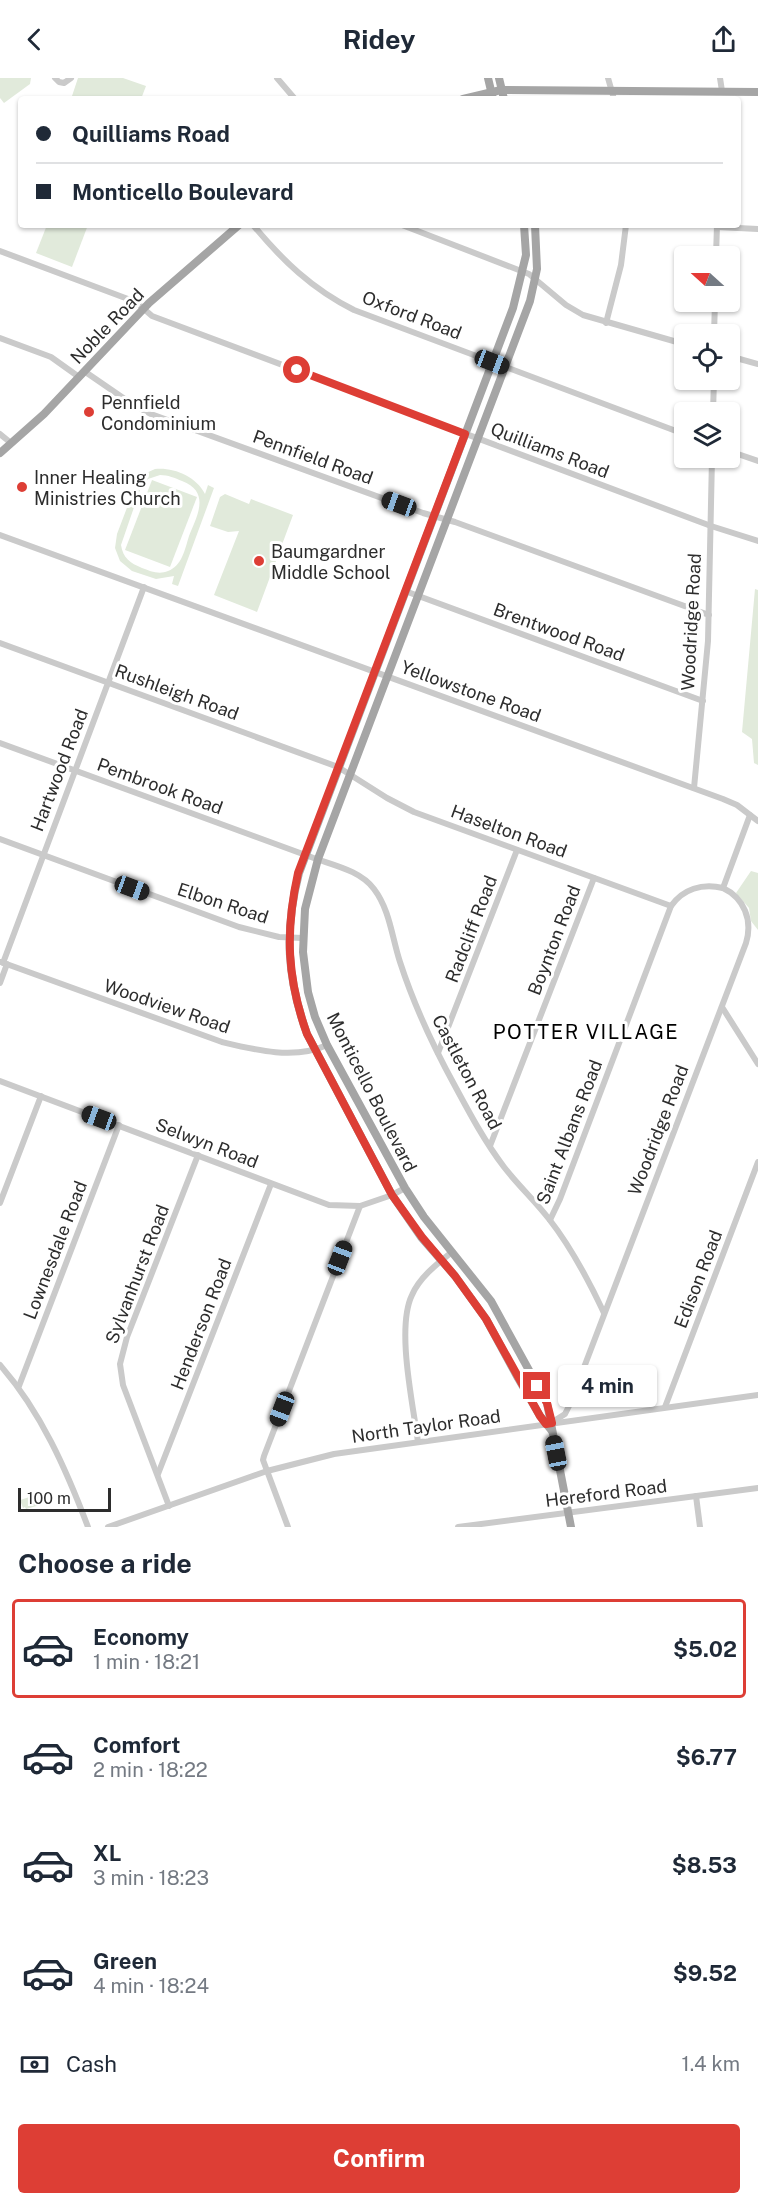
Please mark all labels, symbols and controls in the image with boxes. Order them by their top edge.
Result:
icon: back [18,23,51,56]
text: Ridey [343,23,415,55]
icon: share [707,23,740,56]
text: Quilliams Road [72,121,230,147]
text: Monticello Boulevard [72,179,294,205]
north arrow [674,246,740,312]
map controls [674,246,740,468]
street label: Noble Road [66,284,148,368]
street label: Oxford Road [359,286,465,344]
button: locate [674,324,740,390]
car [472,347,512,377]
route start [283,356,310,383]
place label: Pennfield Condominium [101,392,216,434]
button: layers [674,402,740,468]
marker: Pennfield Condominium [82,405,96,419]
street label: Quilliams Road [488,418,612,482]
street label: Pennfield Road [250,426,376,488]
place label: Inner Healing Ministries Church [34,467,181,509]
marker: Inner Healing Ministries Church [15,480,29,494]
car [379,489,419,519]
place label: Baumgardner Middle School [271,541,390,583]
street label: Woodridge Road [677,553,705,691]
marker: Baumgardner Middle School [252,554,266,568]
street label: Brentwood Road [491,599,627,665]
street label: Yellowstone Road [398,656,544,726]
street label: Rushleigh Road [112,660,242,724]
street label: Hartwood Road [26,706,92,834]
street label: Pembrook Road [94,754,226,818]
street label: Haselton Road [448,800,570,862]
street label: Radcliff Road [441,872,501,986]
car [112,873,152,903]
street label: Elbon Road [175,878,271,928]
street label: Boynton Road [523,882,585,998]
street label: Woodview Road [101,975,233,1037]
street label: Monticello Boulevard [323,1009,421,1175]
street label: Castleton Road [428,1011,506,1133]
district label: POTTER VILLAGE [493,1020,679,1044]
street label: Saint Albans Road [532,1057,606,1207]
street label: Woodridge Road [624,1062,692,1198]
car [79,1103,119,1133]
street label: Selwyn Road [153,1114,261,1172]
street label: Lownesdale Road [19,1178,91,1322]
street label: Sylvanhurst Road [101,1202,173,1346]
street label: Edison Road [670,1227,726,1331]
car [325,1238,355,1278]
street label: Henderson Road [166,1255,236,1393]
callout: 4 min [558,1365,657,1407]
route end [523,1372,550,1399]
text: 4 min [581,1374,634,1398]
car [267,1389,297,1429]
street label: North Taylor Road [350,1405,502,1447]
car [544,1434,568,1472]
street label: Hereford Road [544,1475,668,1511]
scale bar [18,1485,111,1512]
text: 100 m [27,1489,71,1508]
text: Choose a ride [18,1547,192,1579]
icon: car [21,1622,75,1676]
text: Economy [93,1624,189,1650]
text: $5.02 [673,1636,737,1662]
text: 1 min · 18:21 [93,1650,200,1674]
icon: car [21,1730,75,1784]
text: Comfort [93,1732,180,1758]
text: $6.77 [676,1744,737,1770]
text: 2 min · 18:22 [93,1758,208,1782]
icon: car [21,1838,75,1892]
text: XL [93,1840,121,1866]
text: $8.53 [672,1852,737,1878]
text: 3 min · 18:23 [93,1866,209,1890]
icon: car [21,1946,75,2000]
text: Green [93,1948,157,1974]
text: $9.52 [673,1960,737,1986]
text: 4 min · 18:24 [93,1974,209,1998]
icon: cash [18,2048,51,2081]
text: Cash [66,2051,117,2077]
text: 1.4 km [682,2052,740,2076]
button: Confirm [18,2124,740,2193]

